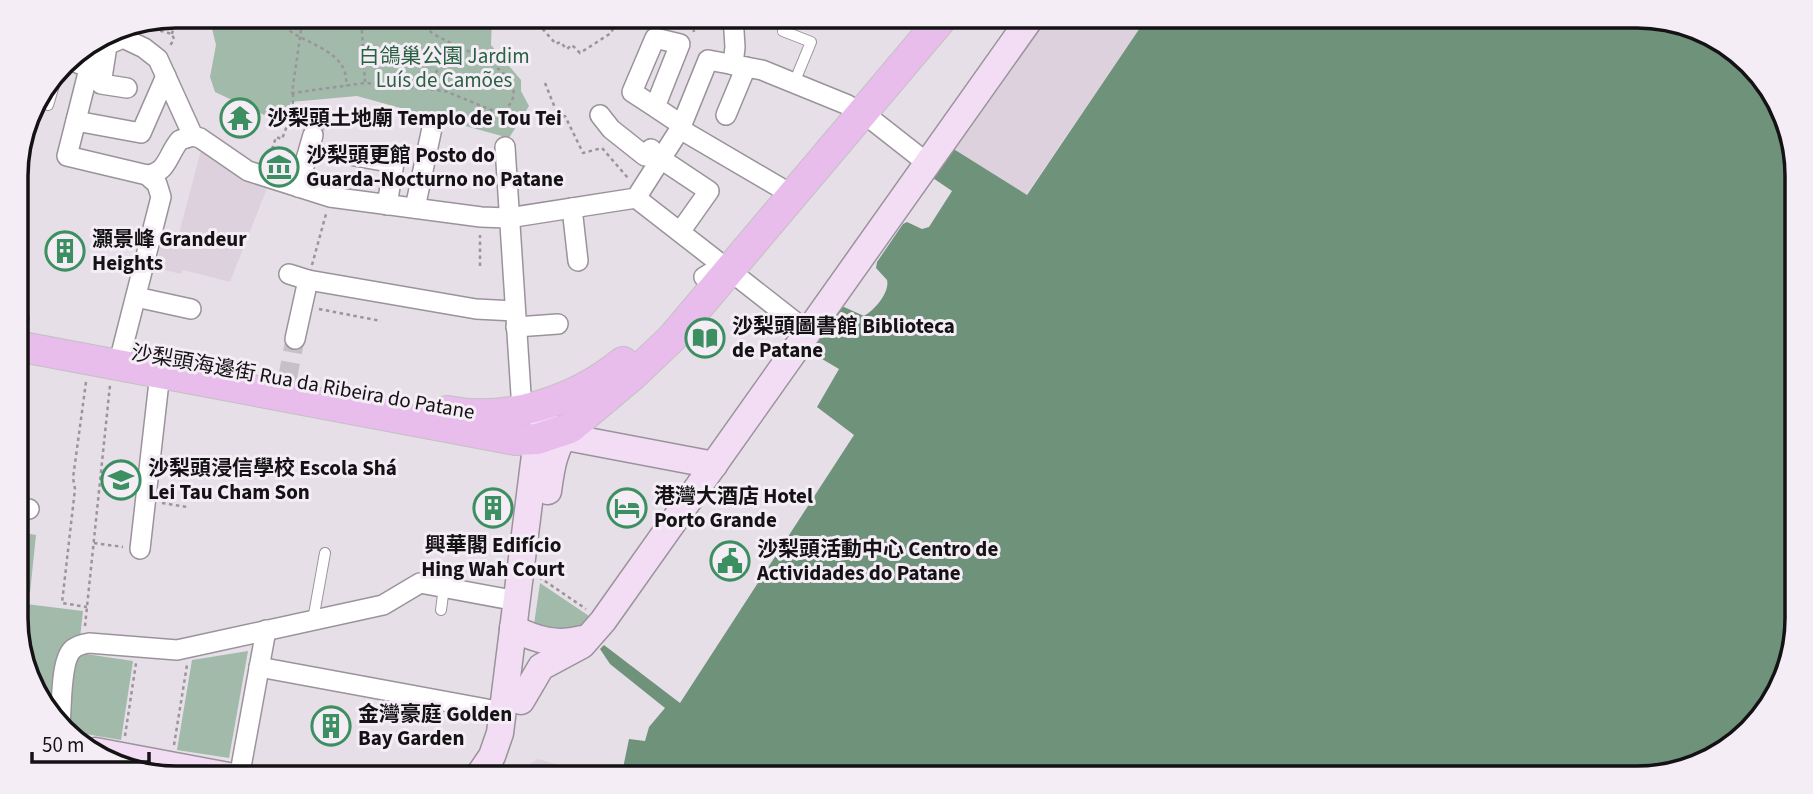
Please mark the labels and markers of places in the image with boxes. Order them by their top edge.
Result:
temple icon: 沙梨頭土地廟 Templo de Tou Tei [219,97,261,139]
place label: 沙梨頭土地廟 Templo de Tou Tei [267,103,562,133]
place label: 沙梨頭更館 Posto do Guarda-Nocturno no Patane [306,140,564,194]
museum icon: 沙梨頭更館 Posto do Guarda-Nocturno no Patane [258,146,300,188]
place label: 灝景峰 Grandeur Heights [92,224,247,278]
building icon: 灝景峰 Grandeur Heights [44,230,86,272]
place label: 沙梨頭圖書館 Biblioteca de Patane [732,311,955,365]
library icon: 沙梨頭圖書館 Biblioteca de Patane [684,317,726,359]
place label: 沙梨頭浸信學校 Escola Shá Lei Tau Cham Son [148,453,397,507]
school or university icon: 沙梨頭浸信學校 Escola Shá Lei Tau Cham Son [100,459,142,501]
place label: 港灣大酒店 Hotel Porto Grande [654,481,813,535]
building icon: 興華閣 Edifício Hing Wah Court [472,487,514,529]
hotel icon: 港灣大酒店 Hotel Porto Grande [606,487,648,529]
place label: 興華閣 Edifício Hing Wah Court [421,530,565,584]
place label: 沙梨頭活動中心 Centro de Actividades do Patane [756,534,998,588]
public building icon: 沙梨頭活動中心 Centro de Actividades do Patane [709,540,751,582]
place label: 金灣豪庭 Golden Bay Garden [358,699,512,753]
building icon: 金灣豪庭 Golden Bay Garden [310,705,352,747]

